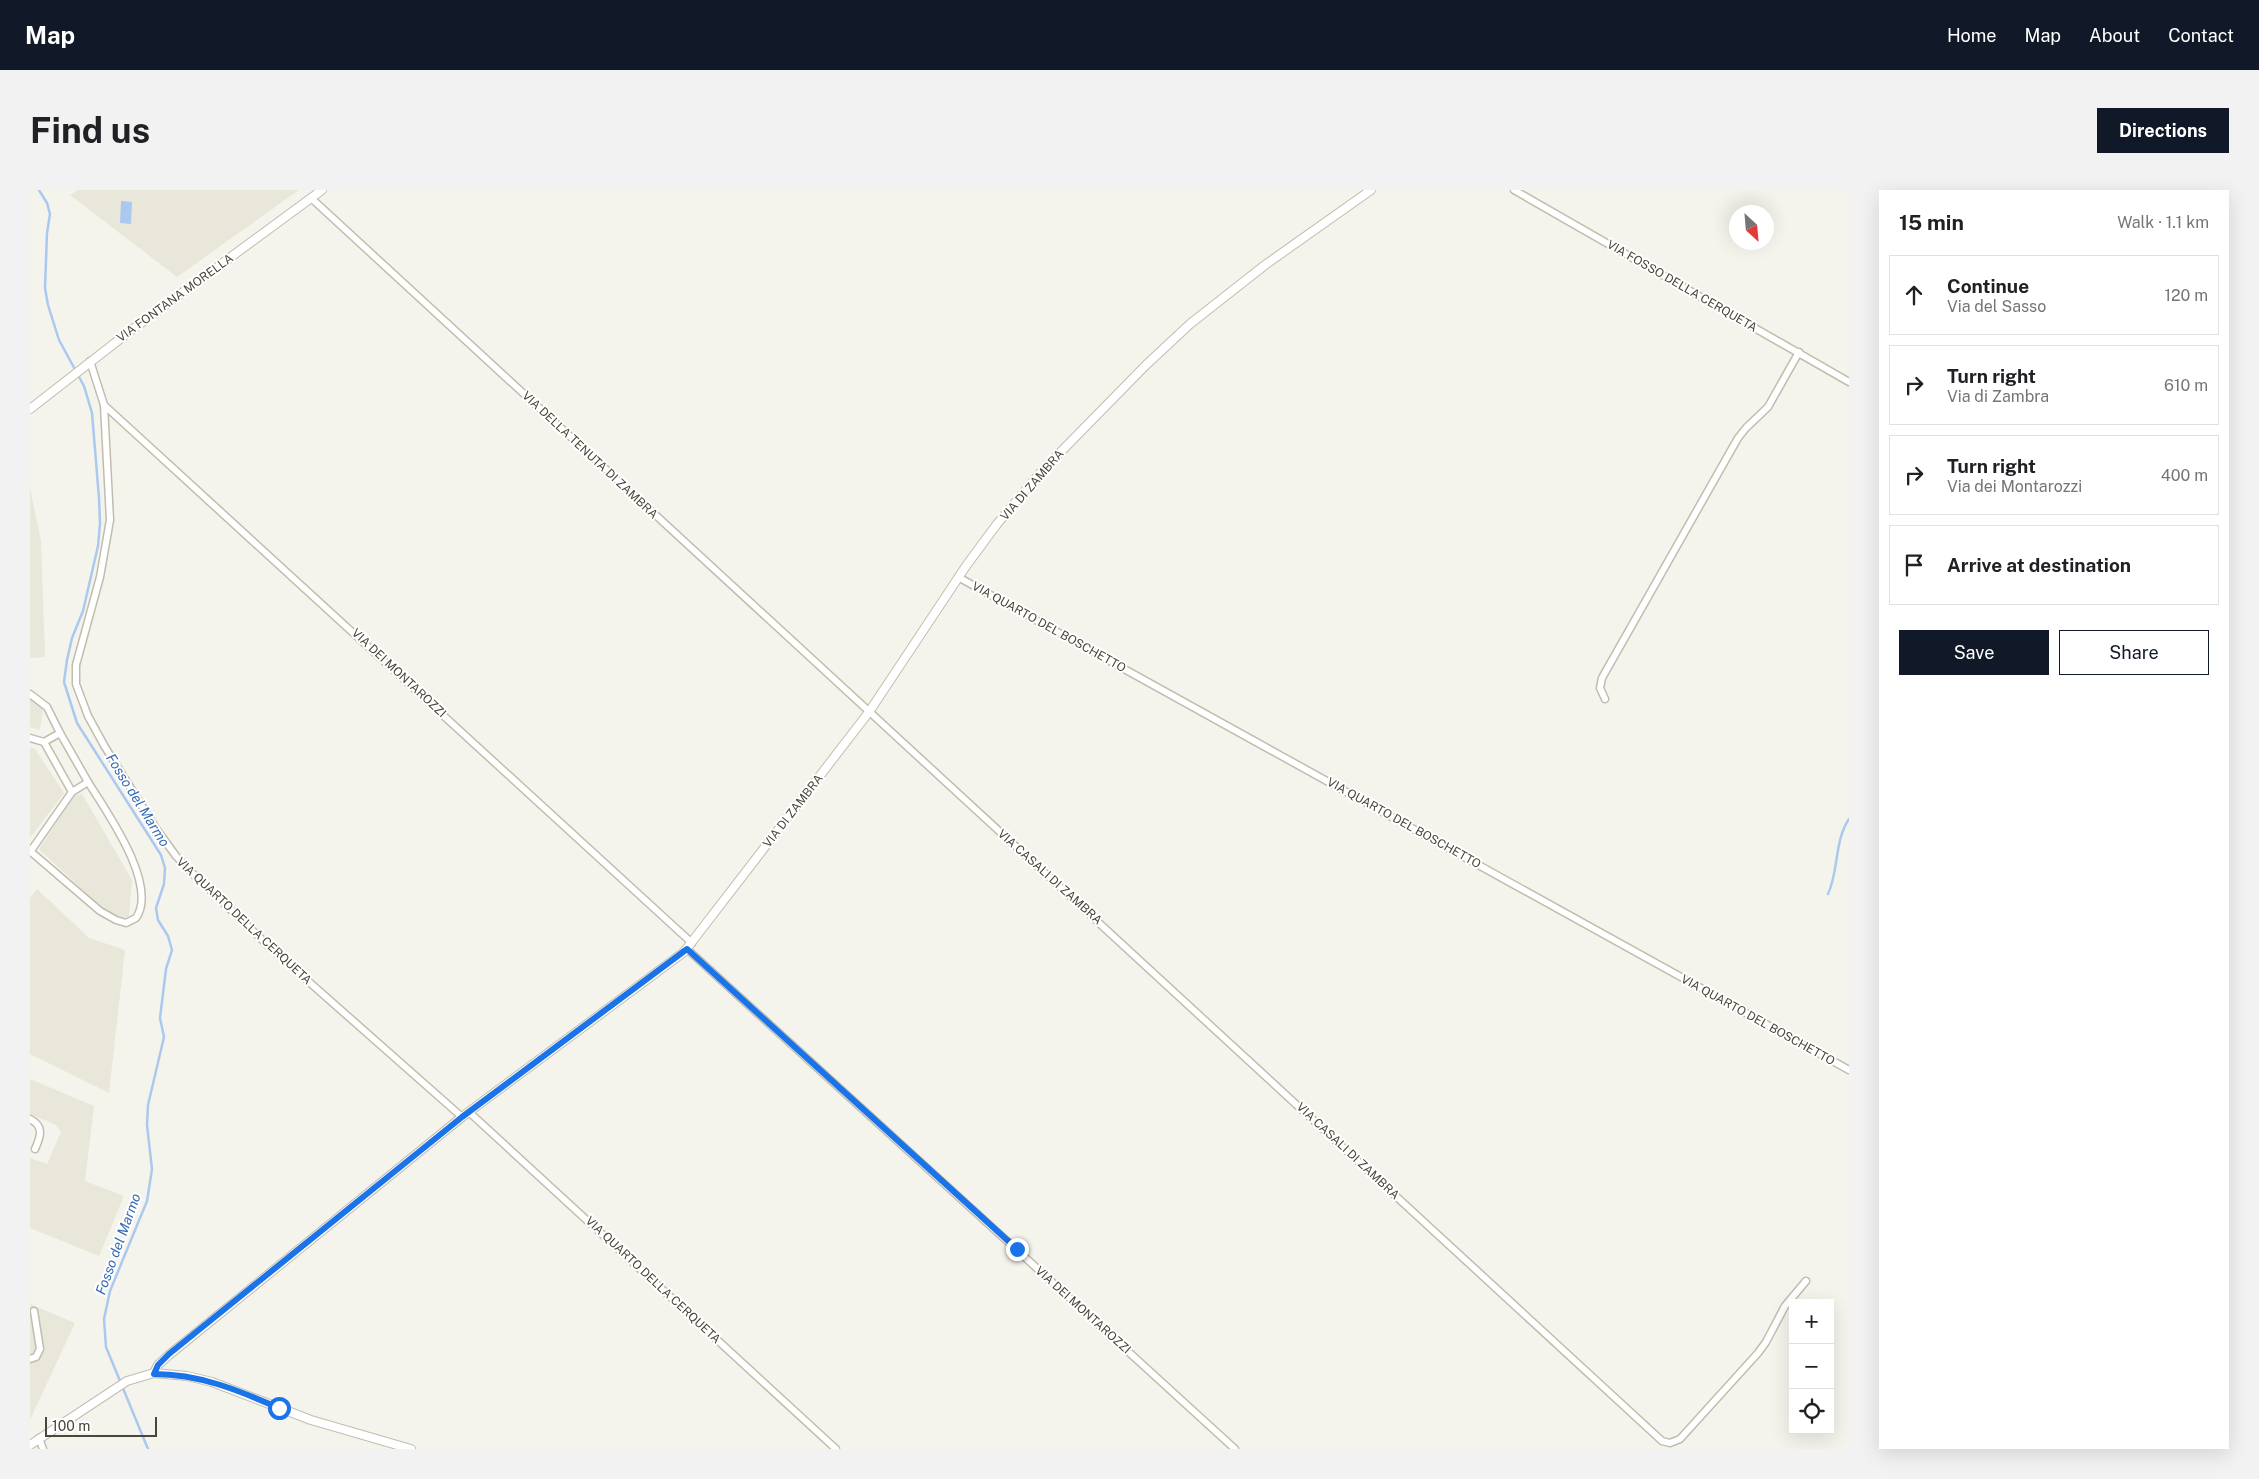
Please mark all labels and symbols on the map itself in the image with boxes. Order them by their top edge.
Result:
north arrow [1729,205,1774,250]
street label: VIA FOSSO DELLA CERQUETA [1604,237,1760,335]
street label: VIA FONTANA MORELLA [114,251,236,345]
street label: VIA DELLA TENUTA DI ZAMBRA [519,388,661,522]
street label: VIA DI ZAMBRA [997,446,1067,523]
street label: VIA QUARTO DEL BOSCHETTO [970,579,1129,675]
street label: VIA DEI MONTAROZZI [349,626,449,720]
water label: Fosso del Marmo [103,750,173,850]
street label: VIA DI ZAMBRA [760,771,826,850]
street label: VIA QUARTO DEL BOSCHETTO [1325,775,1484,871]
street label: VIA CASALI DI ZAMBRA [995,827,1105,928]
street label: VIA QUARTO DELLA CERQUETA [174,855,315,988]
street label: VIA QUARTO DEL BOSCHETTO [1679,972,1838,1068]
street label: VIA CASALI DI ZAMBRA [1294,1100,1403,1203]
water label: Fosso del Marmo [92,1191,144,1297]
street label: VIA QUARTO DELLA CERQUETA [583,1214,724,1347]
route end [1006,1238,1029,1261]
street label: VIA DEI MONTAROZZI [1032,1263,1134,1357]
route start [268,1397,291,1420]
scale bar [45,1414,158,1437]

